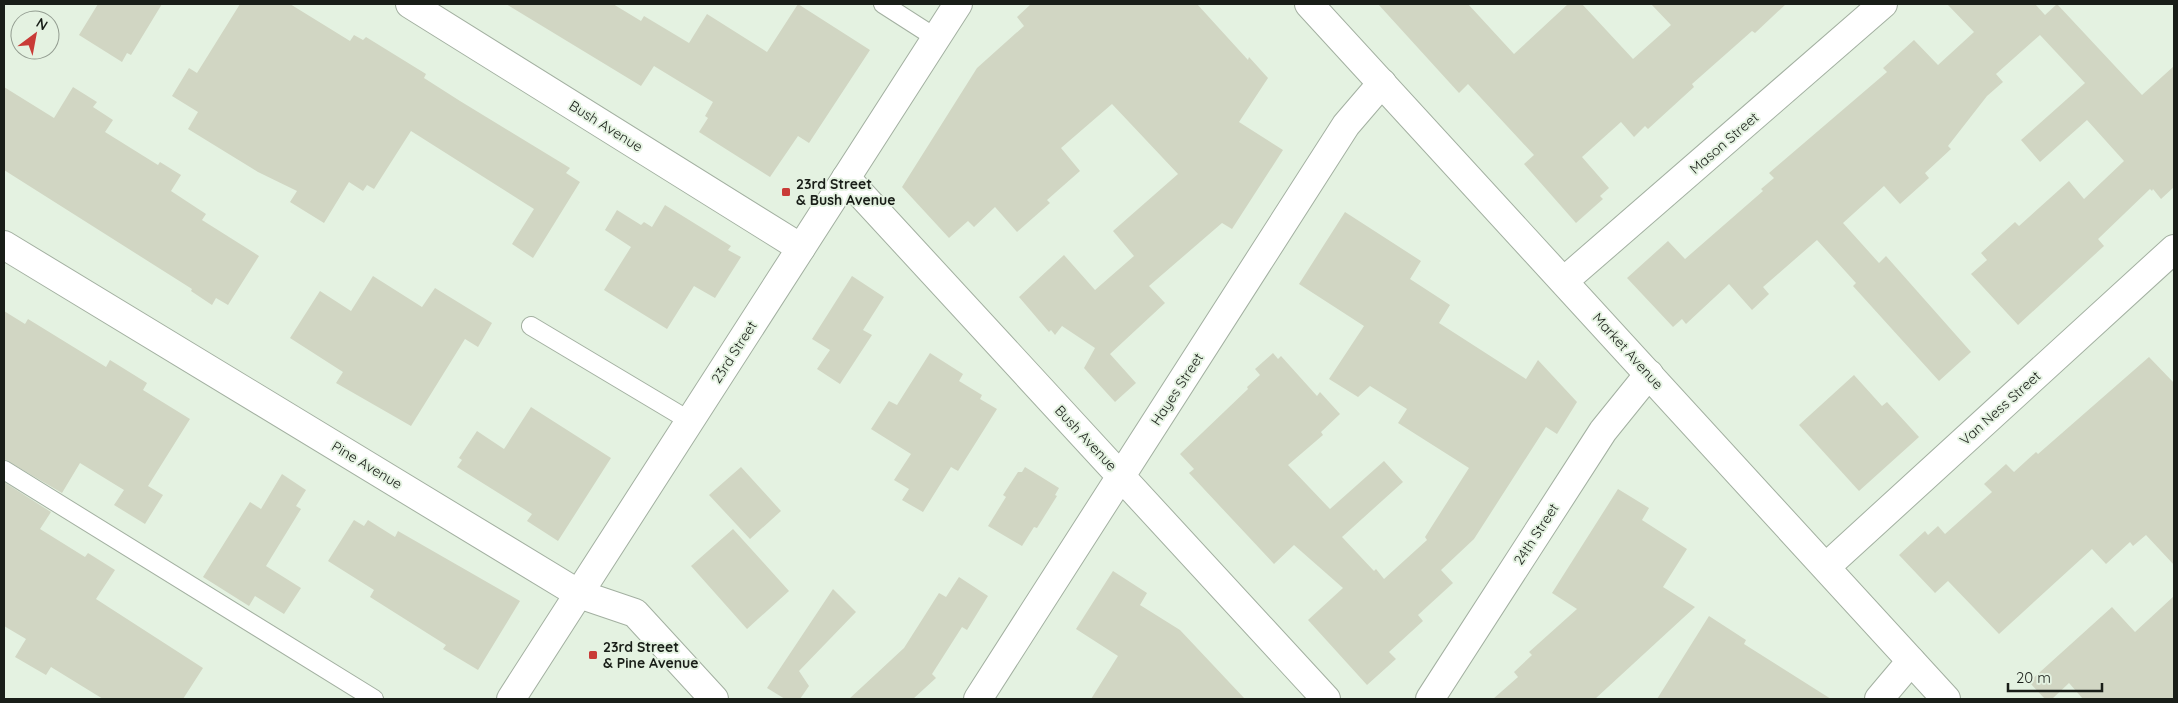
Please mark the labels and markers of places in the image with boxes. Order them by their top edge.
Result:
place label: 23rd Street & Bush Avenue [796,175,896,209]
marker: 23rd Street & Bush Avenue [780,186,792,198]
place label: 23rd Street & Pine Avenue [603,638,699,672]
marker: 23rd Street & Pine Avenue [587,649,599,661]

